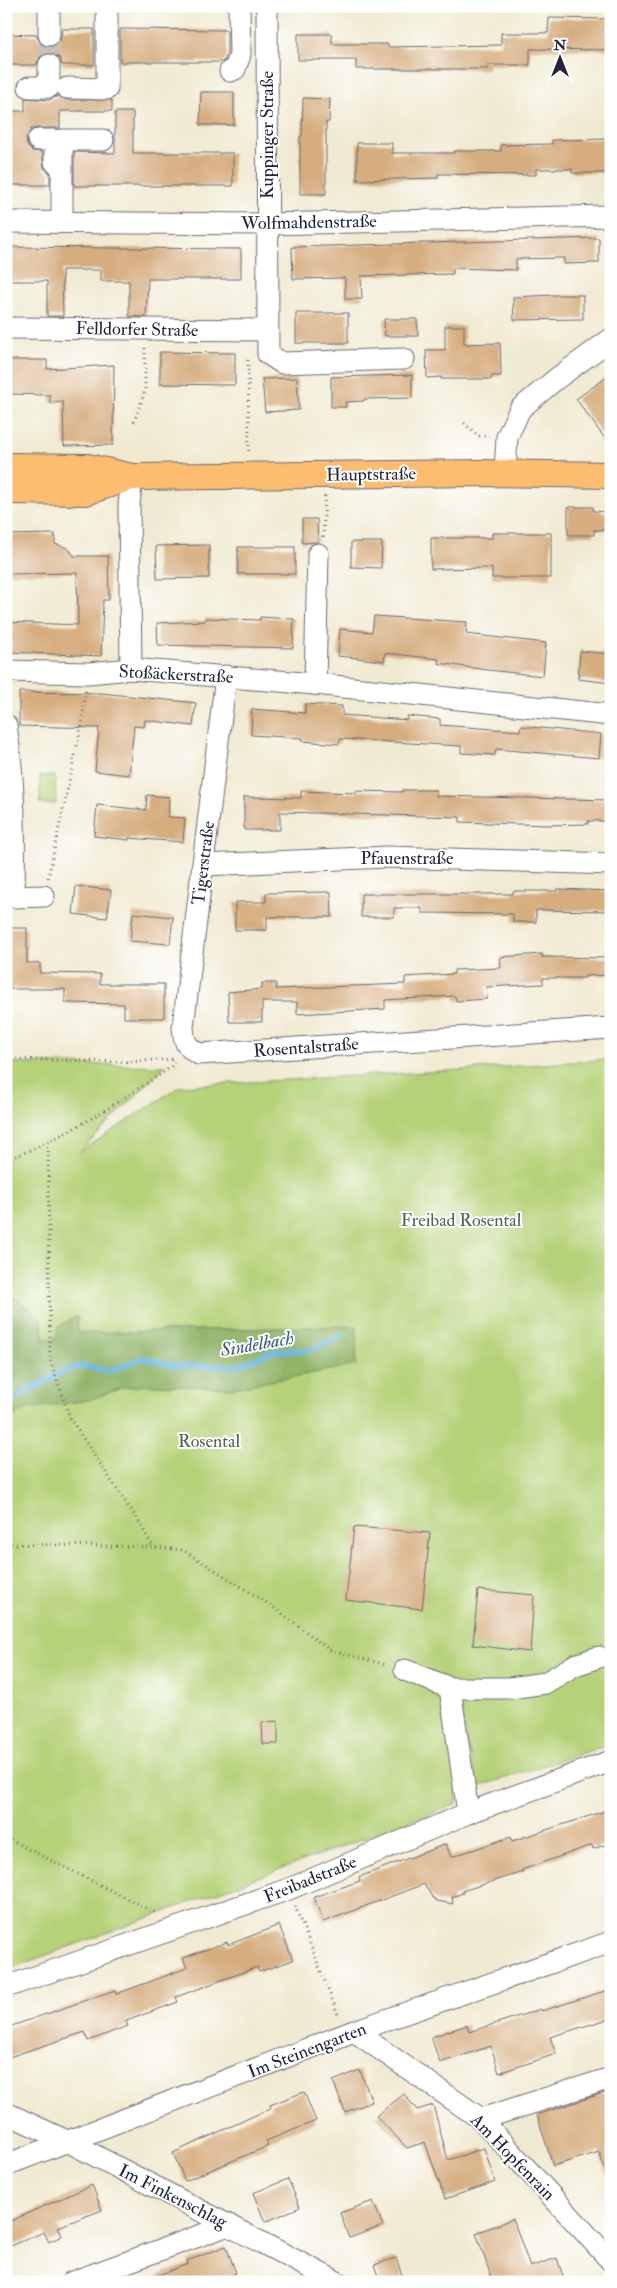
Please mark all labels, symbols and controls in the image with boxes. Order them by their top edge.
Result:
north arrow [534,32,584,82]
text: N [553,37,567,54]
street label: Kuppinger Straße [256,71,279,199]
street label: Wolfmahdenstraße [240,210,377,235]
street label: Felldorfer Straße [75,317,199,342]
street label: Hauptstraße [326,462,417,487]
street label: Stoßäckerstraße [118,660,234,689]
street label: Tigerstraße [187,819,220,906]
street label: Pfauenstraße [360,847,454,870]
street label: Rosentalstraße [253,1032,360,1063]
park label: Freibad Rosental [401,1209,522,1232]
water label: Sindelbach [218,1326,296,1362]
park label: Rosental [178,1430,240,1453]
street label: Freibadstraße [260,1850,360,1909]
street label: Im Steinengarten [245,2017,370,2084]
street label: Am Hopfenrain [465,2108,560,2206]
street label: Im Finkenschlag [114,2159,232,2234]

